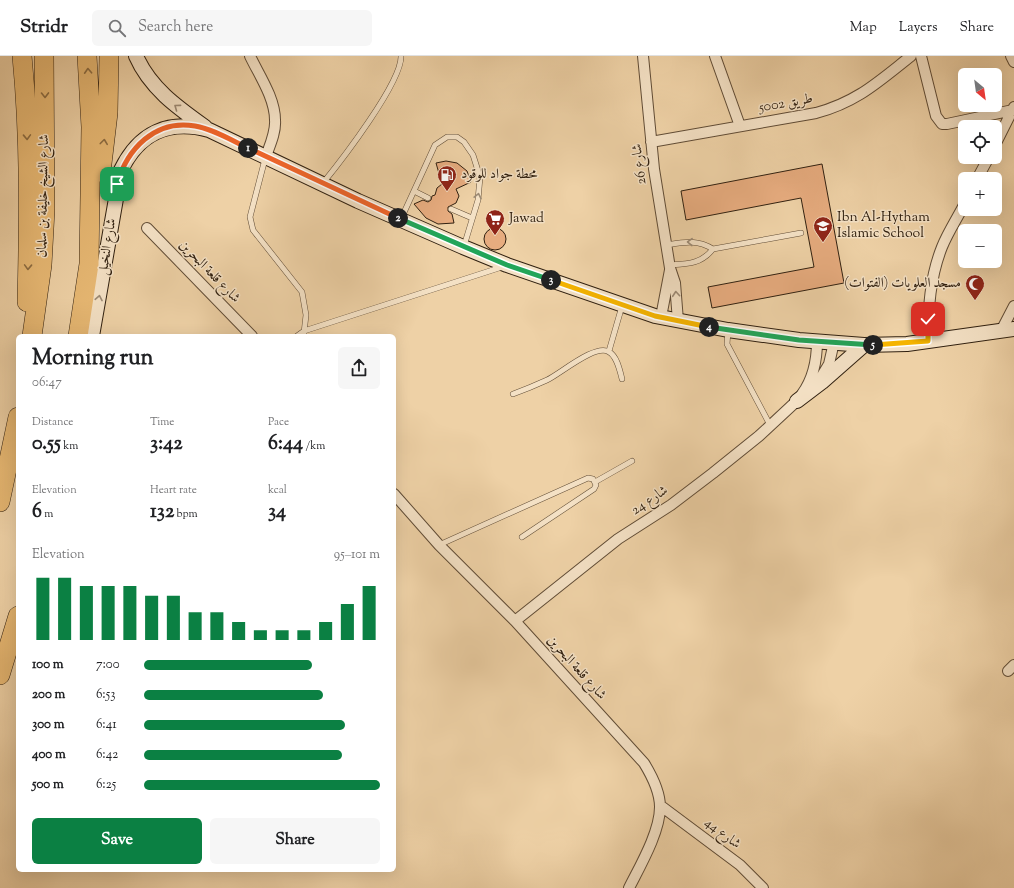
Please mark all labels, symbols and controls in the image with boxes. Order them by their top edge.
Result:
search box [92,10,372,46]
text: Stridr [20,14,68,41]
icon: search [106,17,128,39]
text: Search here [138,17,213,38]
text: Map [850,18,877,38]
text: Layers [899,18,937,38]
text: Share [959,18,994,38]
one-way arrow [84,68,92,74]
north arrow [958,68,1002,112]
map controls [958,68,1002,268]
street label: طريق 5002 [756,89,815,119]
one-way arrow [41,92,49,98]
one-way arrow [174,104,181,112]
button: locate [958,120,1002,164]
one-way arrow [23,134,31,140]
street label: شارع الشيخ خليفة بن سلمان [33,134,56,258]
pin: 1 [238,138,258,158]
one-way arrow [100,139,109,145]
text: 1 [246,140,250,156]
street label: شارع 26 [628,142,652,185]
fuel station icon: محطة جواد للوقود [436,164,458,192]
place label: محطة جواد للوقود [461,165,538,185]
pin [100,167,134,201]
button: + [958,172,1002,216]
icon: arrive [106,173,128,195]
one-way arrow [474,193,482,200]
pin: 2 [388,208,408,228]
supermarket icon: Jawad [484,208,506,236]
place label: Ibn Al-Hytham Islamic School [837,208,930,244]
place label: Jawad [508,209,544,229]
text: 2 [395,210,401,226]
school or university icon: Ibn Al-Hytham Islamic School [812,215,834,243]
street label: شارع النخيل [94,217,122,277]
button: − [958,224,1002,268]
street label: شارع قلعة البحرين [174,236,244,308]
one-way arrow [687,238,693,246]
one-way arrow [24,264,32,270]
pin: 3 [541,270,561,290]
text: 3 [549,272,553,288]
mosque icon: مسجد العلويات (الفتوات) [964,273,986,301]
place label: مسجد العلويات (الفتوات) [844,274,961,294]
one-way arrow [671,291,680,297]
one-way arrow [95,295,103,301]
pin [911,302,945,336]
icon: check [917,308,939,330]
pin: 4 [699,317,719,337]
text: 4 [706,319,712,335]
pin: 5 [863,335,883,355]
text: 5 [871,337,875,353]
text: Morning run [32,343,154,375]
button: share [338,347,380,389]
text: 06:47 [32,374,62,392]
text: Distance [32,414,73,430]
text: Time [150,414,174,430]
text: Pace [268,414,289,430]
text: 0.55 [32,430,61,459]
text: 3:42 [150,430,183,459]
text: 6:44 [268,430,303,459]
text: km [61,438,78,454]
text: /km [303,438,325,454]
street label: شارع 24 [627,481,673,521]
text: Elevation [32,482,77,498]
text: Heart rate [150,482,197,498]
text: kcal [268,482,287,498]
text: 6 [32,498,42,527]
text: 132 [150,498,174,527]
text: 34 [268,498,286,527]
text: m [42,506,53,522]
text: bpm [174,506,198,522]
text: Elevation [32,546,85,564]
text: 95–101 m [334,546,380,564]
street label: شارع قلعة البحرين [542,631,611,705]
text: 100 m [32,656,64,674]
text: 7:00 [96,656,120,674]
text: 200 m [32,686,65,704]
text: 6:53 [96,686,115,704]
text: 300 m [32,716,64,734]
text: 6:41 [96,716,117,734]
text: 400 m [32,746,66,764]
text: 6:42 [96,746,118,764]
text: 500 m [32,776,64,794]
text: 6:25 [96,776,116,794]
street label: شارع 44 [699,814,745,854]
button: Save [32,818,202,864]
button: Share [210,818,380,864]

